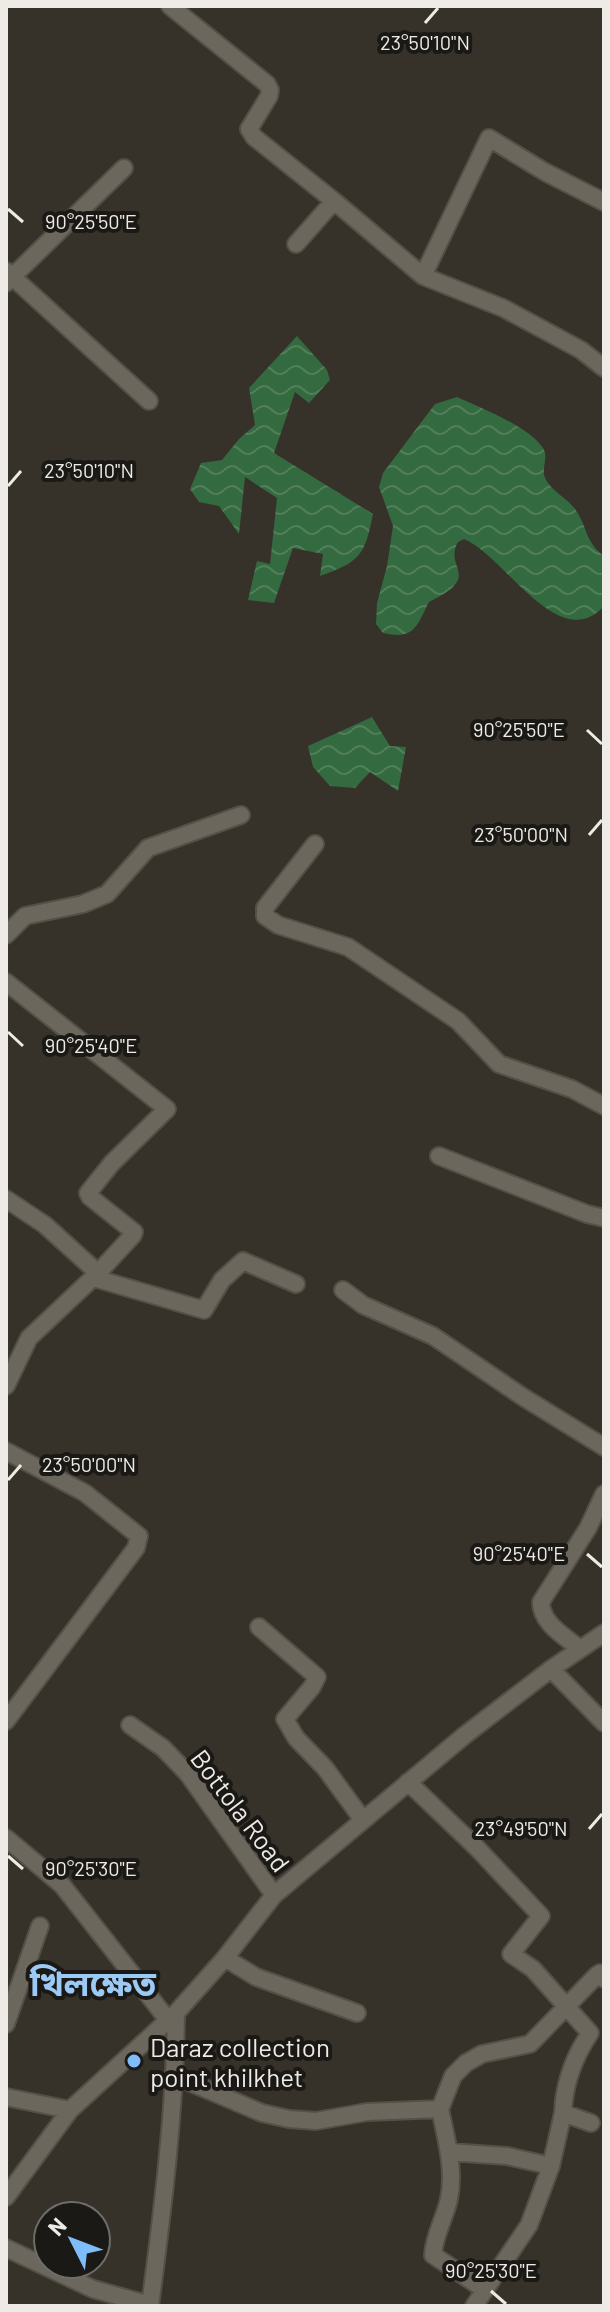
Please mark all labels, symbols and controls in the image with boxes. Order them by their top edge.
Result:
text: 23°50'10"N [380,30,470,54]
text: 90°25'50"E [45,209,137,233]
text: 23°50'10"N [44,458,134,482]
text: 90°25'50"E [473,717,565,741]
text: 23°50'00"N [474,822,568,846]
text: 90°25'40"E [45,1033,137,1057]
text: 23°50'00"N [42,1452,136,1476]
text: 90°25'40"E [473,1541,565,1565]
street label: Bottola Road [185,1743,297,1877]
text: 23°49'50"N [475,1816,567,1840]
text: 90°25'30"E [45,1856,137,1880]
district label: খিলক্ষেত [29,1962,157,2003]
place label: Daraz collection point khilkhet [150,2031,330,2092]
marker: Daraz collection point khilkhet [125,2052,143,2070]
north arrow [32,2200,112,2280]
text: N [42,2212,71,2240]
text: 90°25'30"E [445,2258,537,2282]

